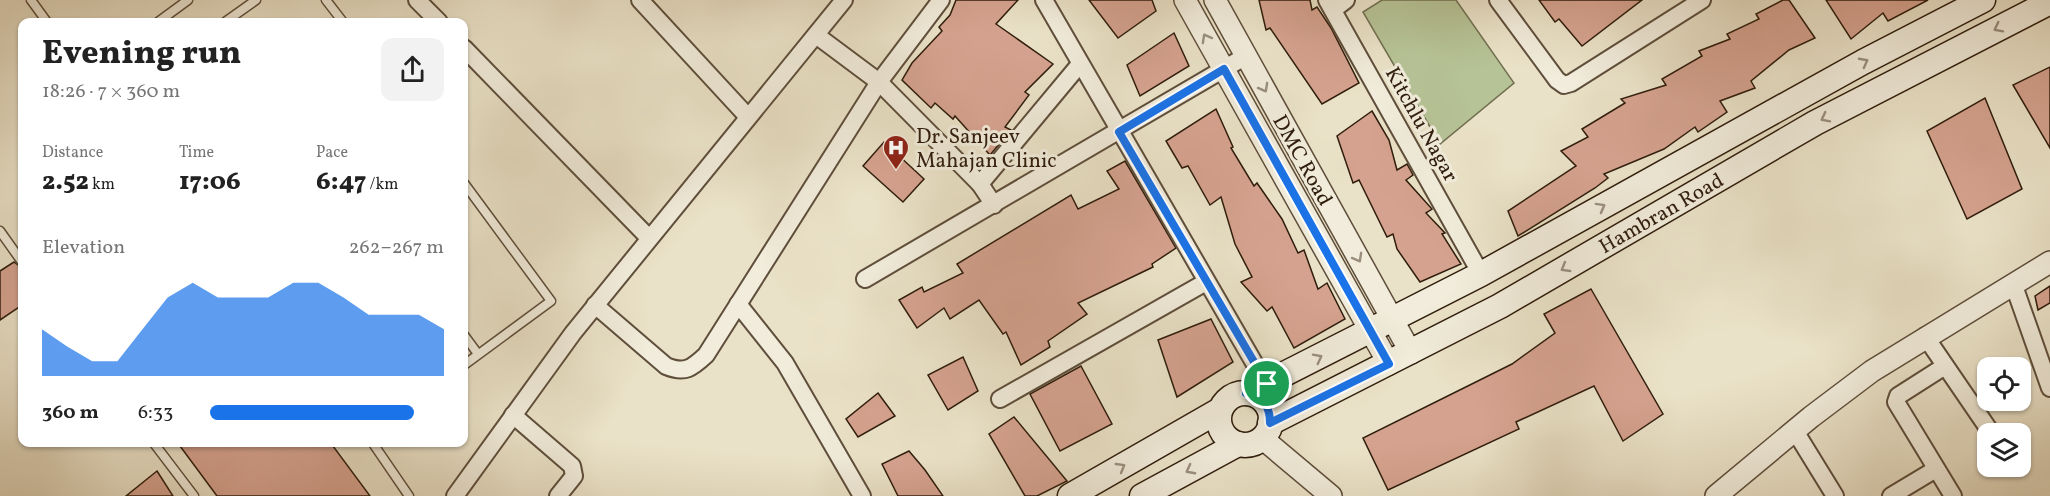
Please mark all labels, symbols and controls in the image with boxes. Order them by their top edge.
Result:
one-way arrow [1993,21,2004,33]
text: Evening run [42,32,241,78]
one-way arrow [1202,34,1214,44]
button: share [381,38,444,101]
one-way arrow [1857,58,1868,69]
street label: Kitchlu Nagar [1377,62,1464,188]
text: 18:26 · 7 × 360 m [42,78,180,106]
one-way arrow [1257,81,1268,92]
street label: DMC Road [1265,110,1339,212]
one-way arrow [1821,111,1831,122]
place label: Dr. Sanjeev Mahajan Clinic [916,123,1057,176]
hospital icon: Dr. Sanjeev Mahajan Clinic [881,133,911,171]
text: Distance [42,142,103,164]
text: Time [179,142,214,164]
text: Pace [316,142,348,164]
text: 2.52 [42,164,89,200]
text: 17:06 [179,164,241,200]
text: 6:47 [316,164,366,200]
street label: Hambran Road [1594,167,1730,262]
text: km [89,174,115,196]
text: /km [366,174,398,196]
one-way arrow [1595,203,1606,214]
text: Elevation [42,234,125,262]
text: 262–267 m [349,234,444,262]
one-way arrow [1351,252,1362,263]
one-way arrow [1561,261,1571,273]
one-way arrow [1312,354,1322,365]
map controls [1977,357,2031,477]
button: locate [1977,357,2031,411]
pin [1241,358,1292,409]
icon: arrive [1250,367,1283,400]
text: 360 m [42,399,99,427]
text: 6:33 [138,399,173,427]
button: layers [1977,423,2031,477]
one-way arrow [1115,462,1125,474]
one-way arrow [1186,463,1196,474]

